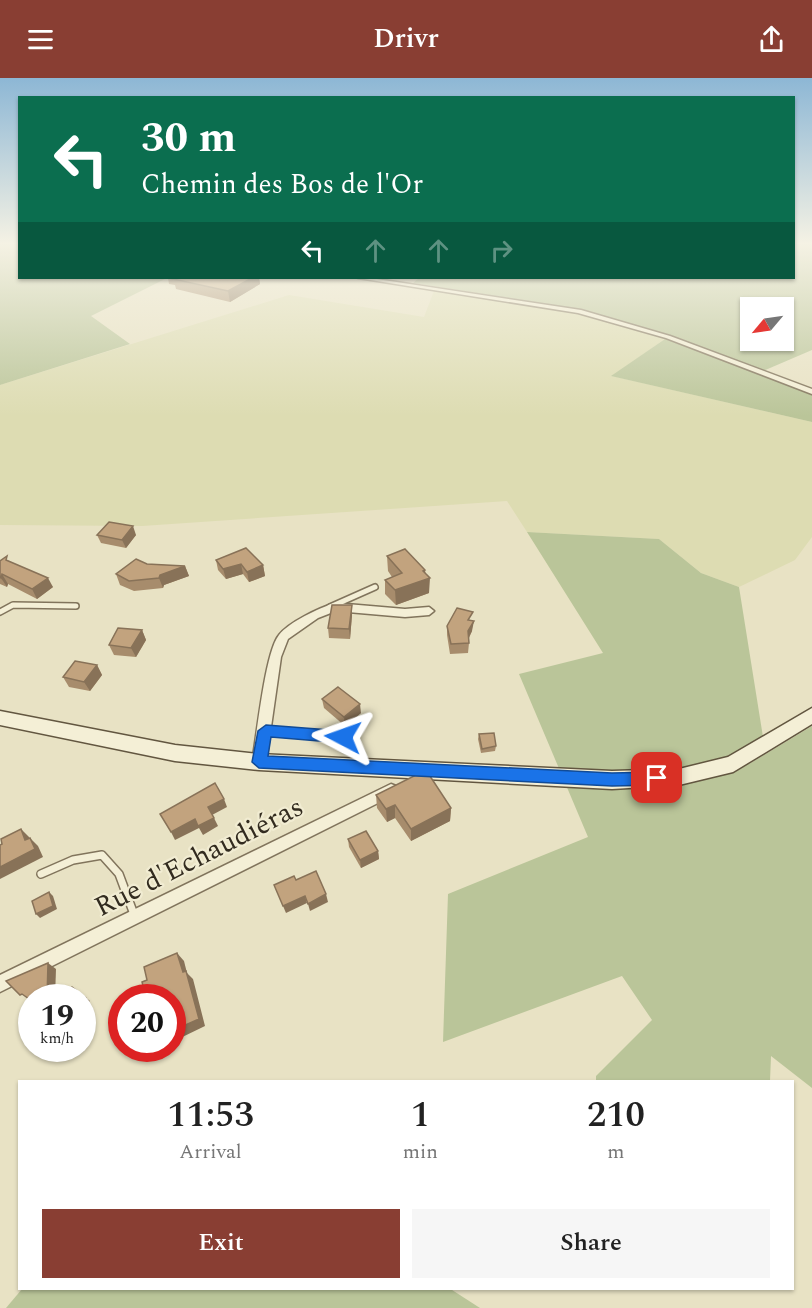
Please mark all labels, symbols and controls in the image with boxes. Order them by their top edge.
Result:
text: Drivr [373,18,439,60]
icon: menu [24,23,57,56]
icon: share [755,23,788,56]
text: 30 m [141,107,236,170]
icon: left [42,120,120,198]
text: Chemin des Bos de l'Or [141,164,423,206]
icon: left [296,234,329,267]
icon: ahead [359,234,392,267]
icon: ahead [422,234,455,267]
icon: right [485,234,518,267]
north arrow [740,297,794,351]
map controls [740,297,794,351]
position arrow [311,705,375,769]
pin [631,752,682,803]
icon: arrive [640,761,673,794]
street label: Rue d'Echaudiéras [87,786,311,928]
speed limit sign: 20 [108,984,186,1062]
text: 19 [40,993,74,1039]
text: km/h [40,1027,74,1050]
text: 11:53 [167,1088,254,1143]
text: 1 [411,1088,430,1143]
text: 210 [587,1088,645,1143]
text: Arrival [179,1137,242,1167]
text: min [403,1137,438,1167]
text: m [607,1137,625,1167]
button: Exit [42,1209,400,1278]
button: Share [412,1209,770,1278]

